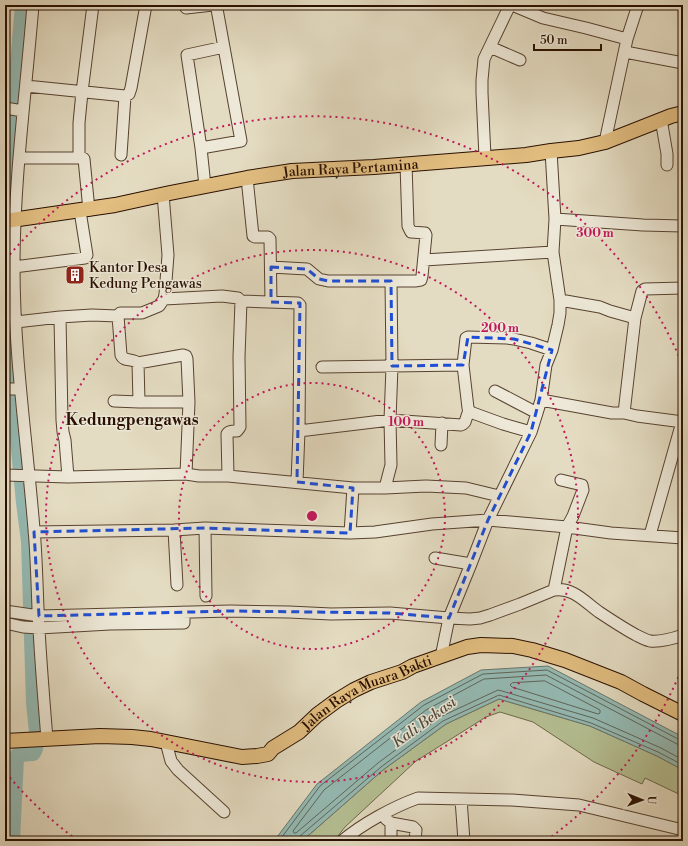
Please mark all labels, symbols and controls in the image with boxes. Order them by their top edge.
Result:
scale bar [534,26,601,52]
text: 50 m [540,33,568,48]
street label: Jalan Raya Pertamina [280,155,420,182]
text: 300 m [576,226,614,241]
place label: Kantor Desa Kedung Pengawas [89,259,202,293]
building icon: Kantor Desa Kedung Pengawas [64,264,86,286]
text: 200 m [481,321,519,336]
district label: Kedungpengawas [65,410,199,430]
text: 100 m [388,415,424,430]
centre of rings [305,509,319,523]
street label: Jalan Raya Muara Bakti [297,652,435,736]
water label: Kali Bekasi [388,692,461,752]
north arrow [622,780,662,820]
text: U [644,796,658,805]

